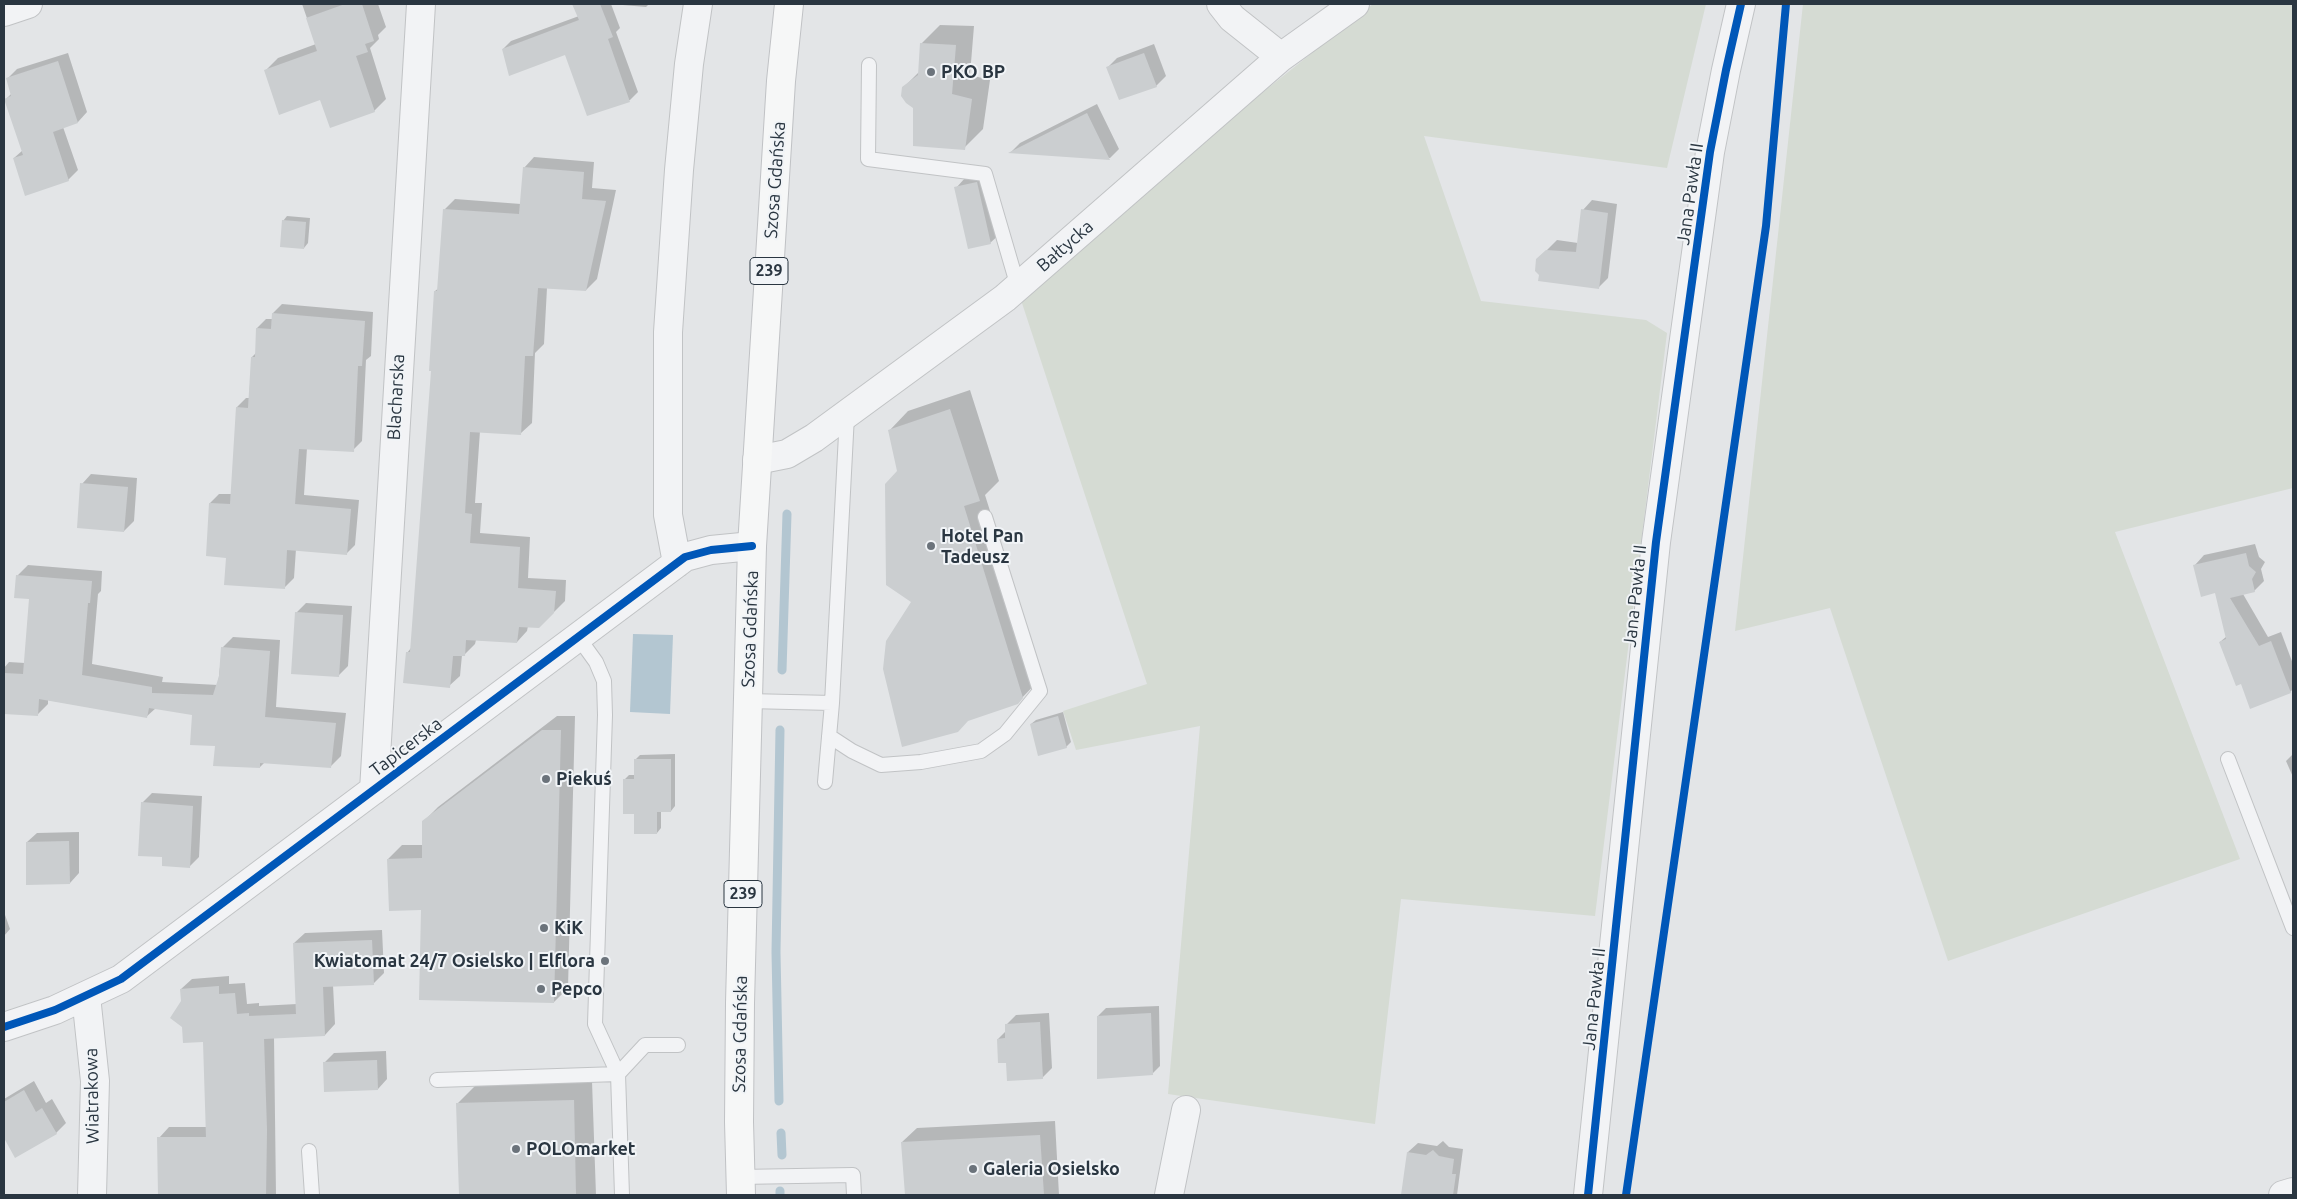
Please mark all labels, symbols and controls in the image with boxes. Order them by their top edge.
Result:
place label: PKO BP [941,61,1005,83]
marker: PKO BP [925,66,937,78]
street label: Szosa Gdańska [760,121,790,239]
street label: Jana Pawła II [1672,142,1708,246]
street label: Bałtycka [1032,216,1098,276]
road number: 239 [750,258,788,284]
street label: Blacharska [383,353,409,441]
place label: Hotel Pan Tadeusz [941,525,1024,568]
marker: Hotel Pan Tadeusz [925,540,937,552]
street label: Jana Pawła II [1619,544,1651,648]
street label: Szosa Gdańska [737,570,763,688]
street label: Tapicerska [366,713,446,781]
place label: Piekuś [556,768,612,790]
marker: Piekuś [540,773,552,785]
road number: 239 [724,881,762,908]
place label: KiK [554,917,583,939]
marker: KiK [538,922,550,934]
street label: Jana Pawła II [1578,947,1610,1051]
place label: Kwiatomat 24/7 Osielsko | Elflora [314,950,595,972]
marker: Kwiatomat 24/7 Osielsko | Elflora [599,955,611,967]
street label: Szosa Gdańska [728,975,752,1093]
place label: Pepco [551,978,603,1000]
marker: Pepco [535,983,547,995]
street label: Wiatrakowa [80,1048,104,1144]
place label: POLOmarket [526,1138,636,1160]
marker: POLOmarket [510,1143,522,1155]
place label: Galeria Osielsko [983,1158,1120,1180]
marker: Galeria Osielsko [967,1163,979,1175]

